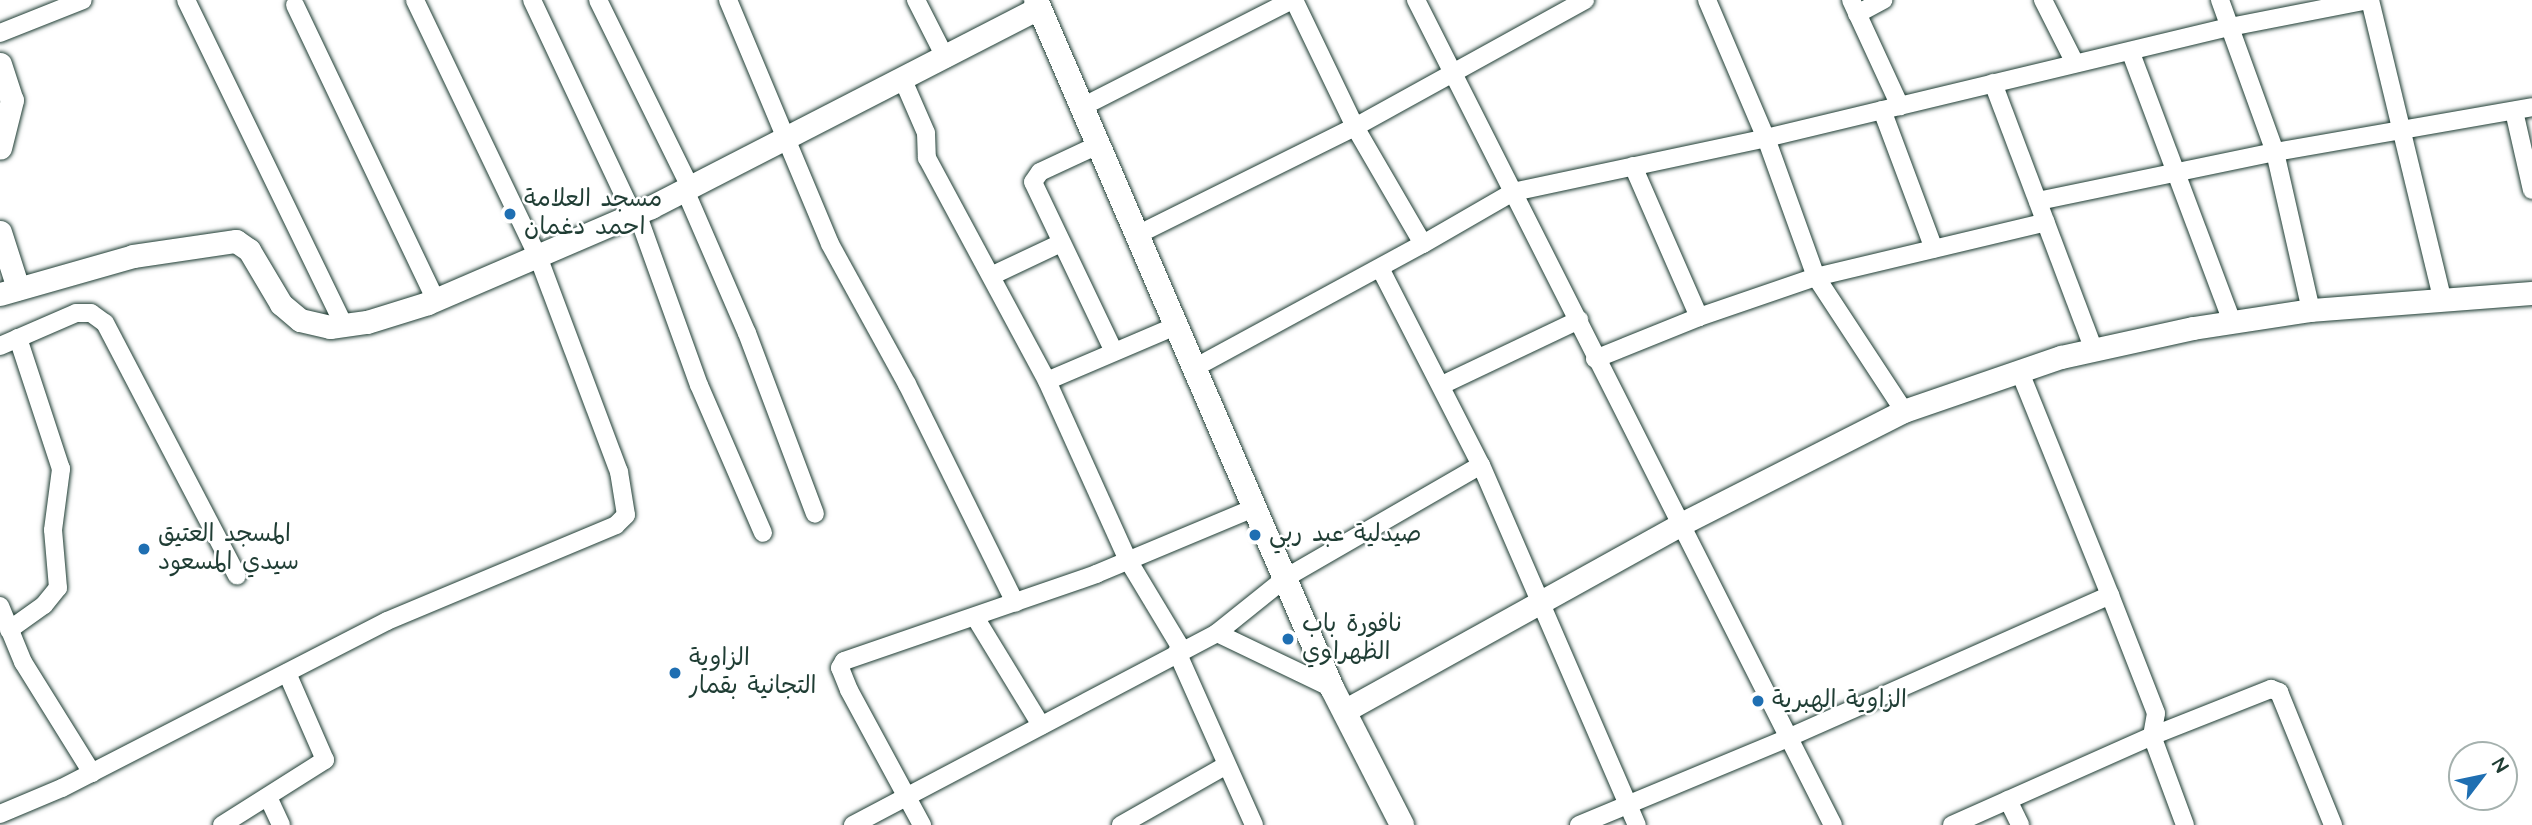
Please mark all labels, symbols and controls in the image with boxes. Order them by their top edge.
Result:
place label: مسجد العلامة احمد دغمان [524,186,662,242]
marker: مسجد العلامة احمد دغمان [502,206,518,222]
place label: المسجد العتيق سيدي المسعود [158,521,299,577]
place label: صيدلية عبد ربي [1269,521,1421,549]
marker: صيدلية عبد ربي [1247,527,1263,543]
marker: المسجد العتيق سيدي المسعود [136,541,152,557]
place label: نافورة باب الظهراوي [1302,611,1402,667]
marker: نافورة باب الظهراوي [1280,631,1296,647]
place label: الزاوية التجانية بقمار [689,645,816,701]
marker: الزاوية التجانية بقمار [667,665,683,681]
place label: الزاوية الهبرية [1772,687,1907,715]
marker: الزاوية الهبرية [1750,693,1766,709]
north arrow [2448,741,2518,811]
text: N [2485,753,2514,778]

